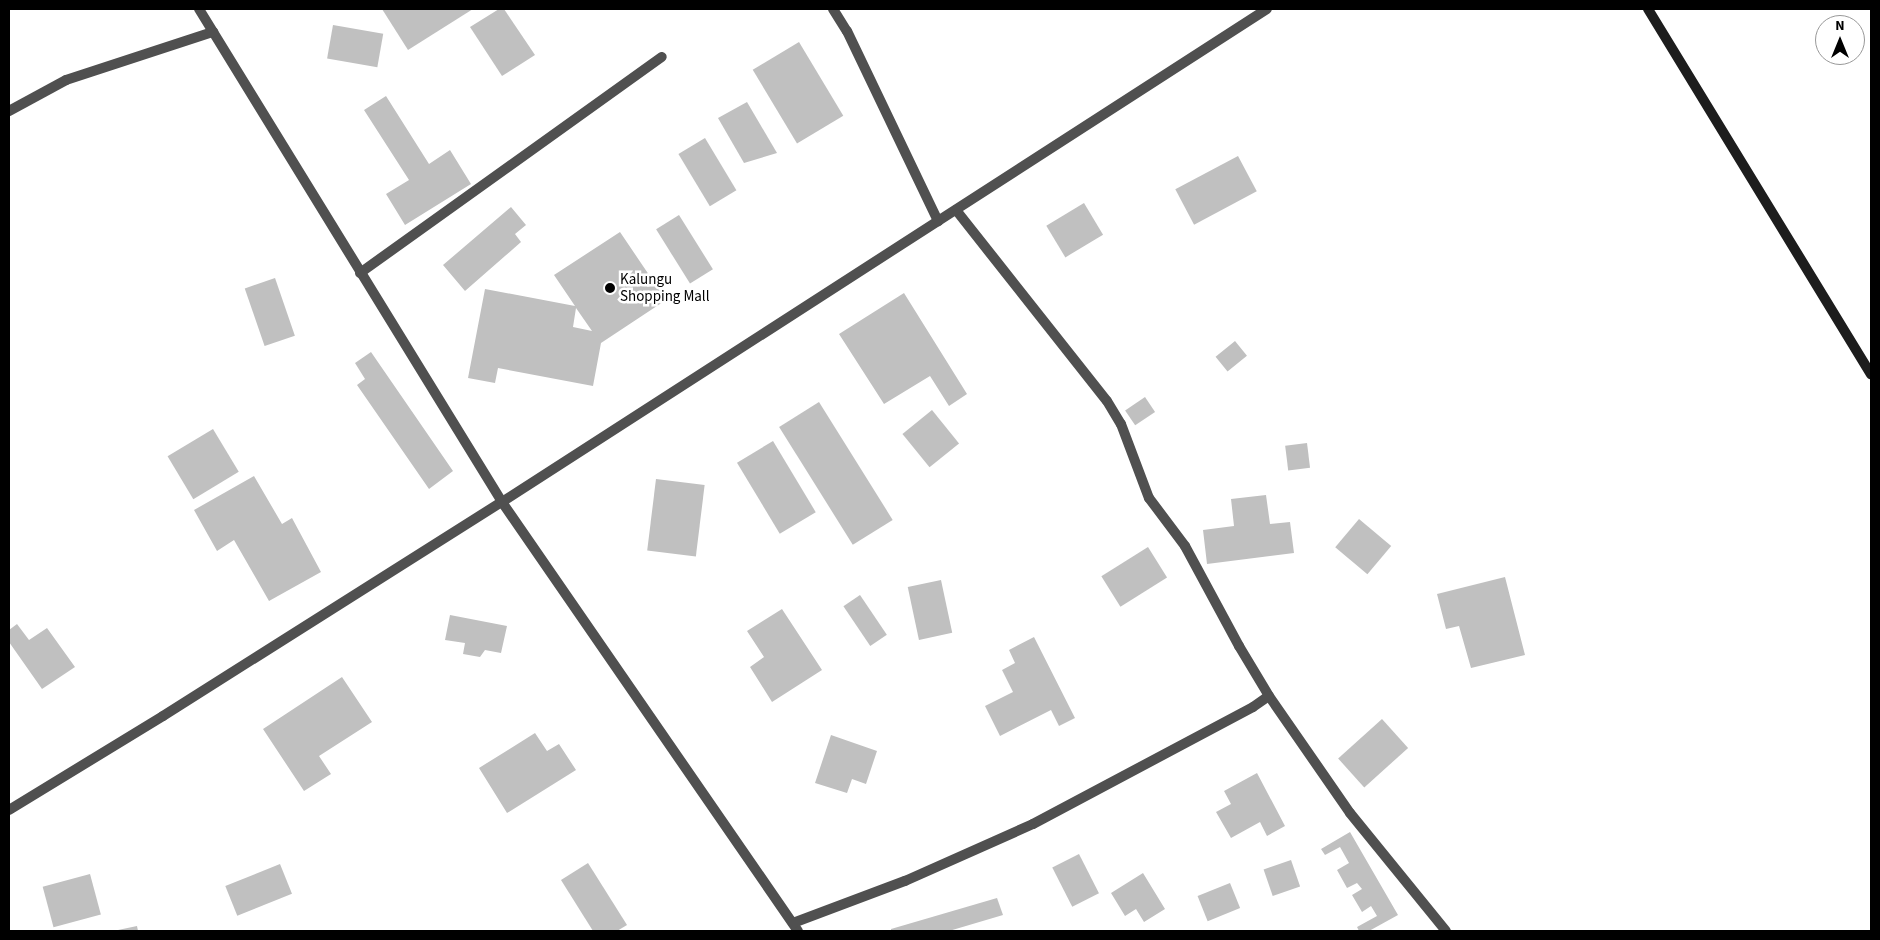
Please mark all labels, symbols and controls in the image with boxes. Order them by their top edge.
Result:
north arrow [1815,15,1865,65]
text: N [1835,16,1845,36]
place label: Kalungu Shopping Mall [620,270,710,305]
marker: Kalungu Shopping Mall [604,282,616,294]

